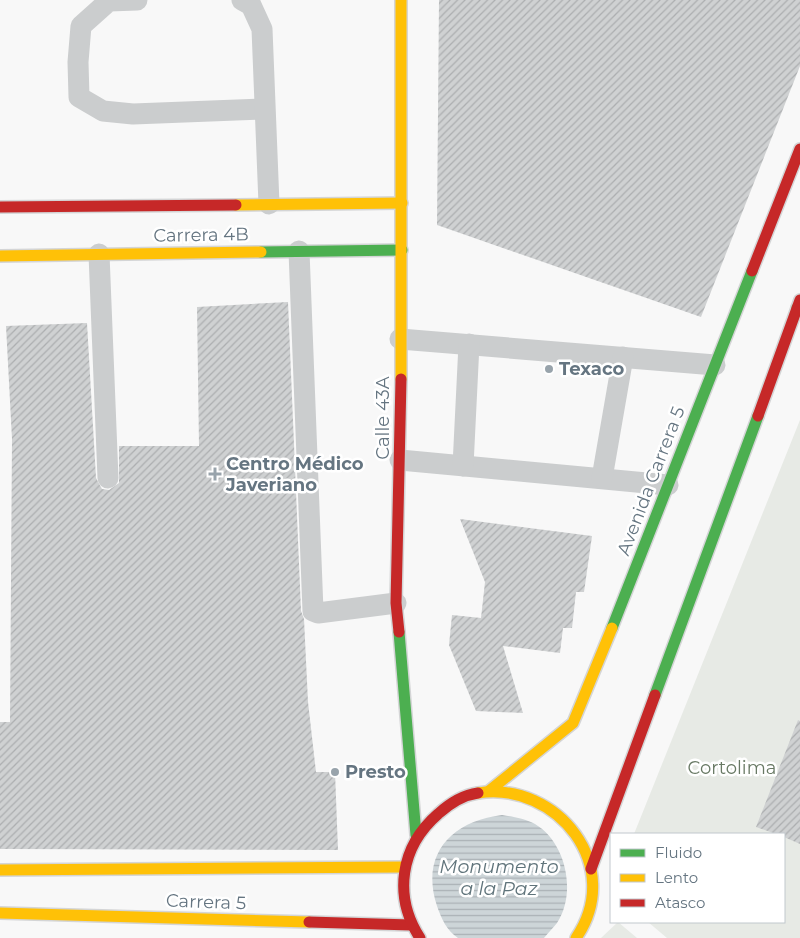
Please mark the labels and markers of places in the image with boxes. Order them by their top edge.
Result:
place label: Texaco [559,358,624,380]
marker: Texaco [543,363,555,375]
place label: Centro Médico Javeriano [225,453,364,496]
marker: Centro Médico Javeriano [208,467,222,481]
place label: Presto [345,761,406,783]
marker: Presto [329,766,341,778]

